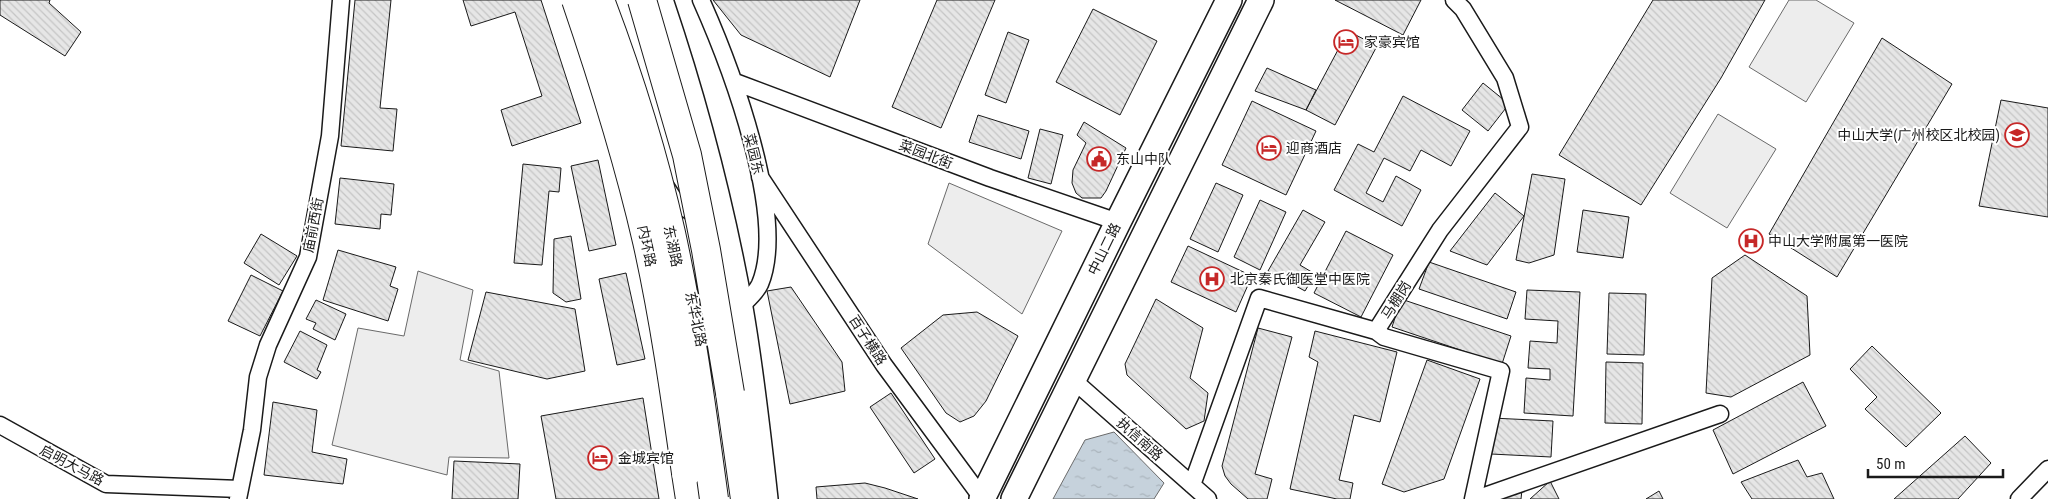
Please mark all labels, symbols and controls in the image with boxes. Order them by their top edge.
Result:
hotel icon: 家豪宾馆 [1333,29,1359,55]
place label: 家豪宾馆 [1364,34,1420,50]
school or university icon: 中山大学(广州校区北校园) [2004,122,2030,148]
place label: 中山大学(广州校区北校园) [1837,127,2000,144]
street label: 菜园东 [741,132,767,176]
hotel icon: 迎商酒店 [1256,135,1282,161]
street label: 菜园北街 [897,136,955,172]
place label: 迎商酒店 [1286,140,1342,156]
public building icon: 东山中队 [1086,146,1112,172]
place label: 东山中队 [1116,151,1172,167]
street label: 庙前西街 [300,196,326,254]
street label: 中山二路 [1085,220,1123,278]
street label: 内环路 [635,224,659,268]
street label: 东湖路 [661,224,685,268]
hospital icon: 中山大学附属第一医院 [1738,228,1764,254]
place label: 中山大学附属第一医院 [1768,233,1908,249]
hospital icon: 北京秦氏御医堂中医院 [1199,266,1225,292]
place label: 北京秦氏御医堂中医院 [1230,271,1370,287]
street label: 马棚岗 [1378,278,1414,322]
street label: 东华北路 [682,290,710,348]
street label: 百子横路 [846,312,890,368]
street label: 执信南路 [1114,414,1166,464]
street label: 启明大马路 [37,442,107,488]
hotel icon: 金城宾馆 [587,445,613,471]
scale bar [1868,446,2003,478]
place label: 金城宾馆 [618,450,674,466]
text: 50 m [1876,455,1906,473]

